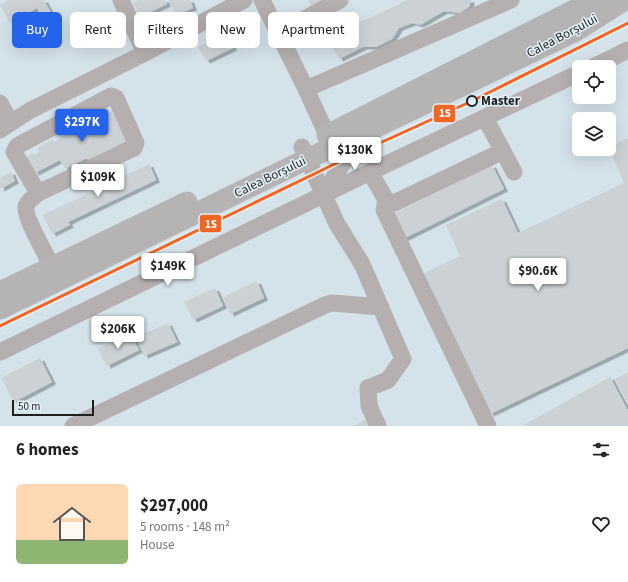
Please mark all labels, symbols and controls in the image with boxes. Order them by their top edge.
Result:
street label: Calea Borșului [523,10,601,62]
chip: Buy [12,12,62,48]
chip: Rent [70,12,126,48]
chip: Filters [134,12,198,48]
chip: New [206,12,260,48]
chip: Apartment [268,12,359,48]
map controls [572,60,616,156]
button: locate [572,60,616,104]
place label: Master [481,92,521,110]
marker: Master [466,95,478,107]
line badge: 1S [433,104,456,123]
text: 1S [439,106,451,121]
pin: $297K [54,109,110,143]
button: layers [572,112,616,156]
text: $297K [64,113,100,131]
pin: $130K [327,137,383,171]
text: $130K [337,141,373,159]
street label: Calea Borșului [231,152,309,202]
pin: $109K [70,164,126,198]
text: $109K [80,168,116,186]
line badge: 1S [199,214,222,233]
text: 1S [205,217,217,232]
pin: $149K [140,253,196,287]
text: $149K [150,257,186,275]
pin: $90.6K [505,258,571,292]
text: $90.6K [518,262,558,280]
pin: $206K [90,316,146,350]
text: $206K [100,320,136,338]
scale bar [12,398,94,417]
text: 50 m [18,399,40,414]
text: 6 homes [16,438,78,462]
icon: filters [590,439,612,461]
text: $297,000 [140,494,208,518]
icon: home [48,500,96,548]
icon: heart [590,513,612,535]
text: 5 rooms · 148 m² [140,518,230,536]
text: House [140,536,175,554]

